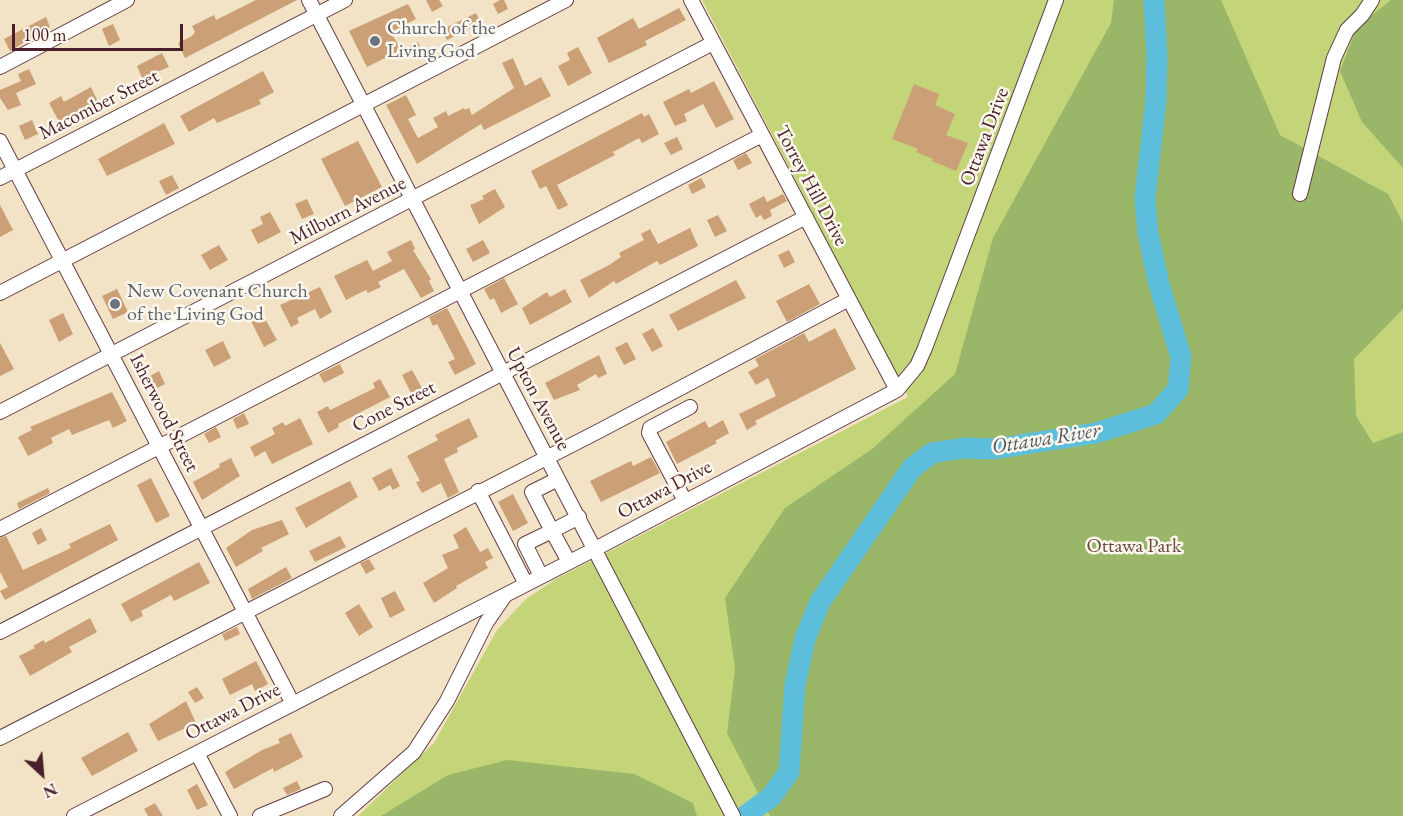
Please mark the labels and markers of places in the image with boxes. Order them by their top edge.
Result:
place label: Church of the Living God [387,17,496,64]
marker: Church of the Living God [368,34,382,48]
place label: New Covenant Church of the Living God [127,280,308,327]
marker: New Covenant Church of the Living God [108,297,122,311]

